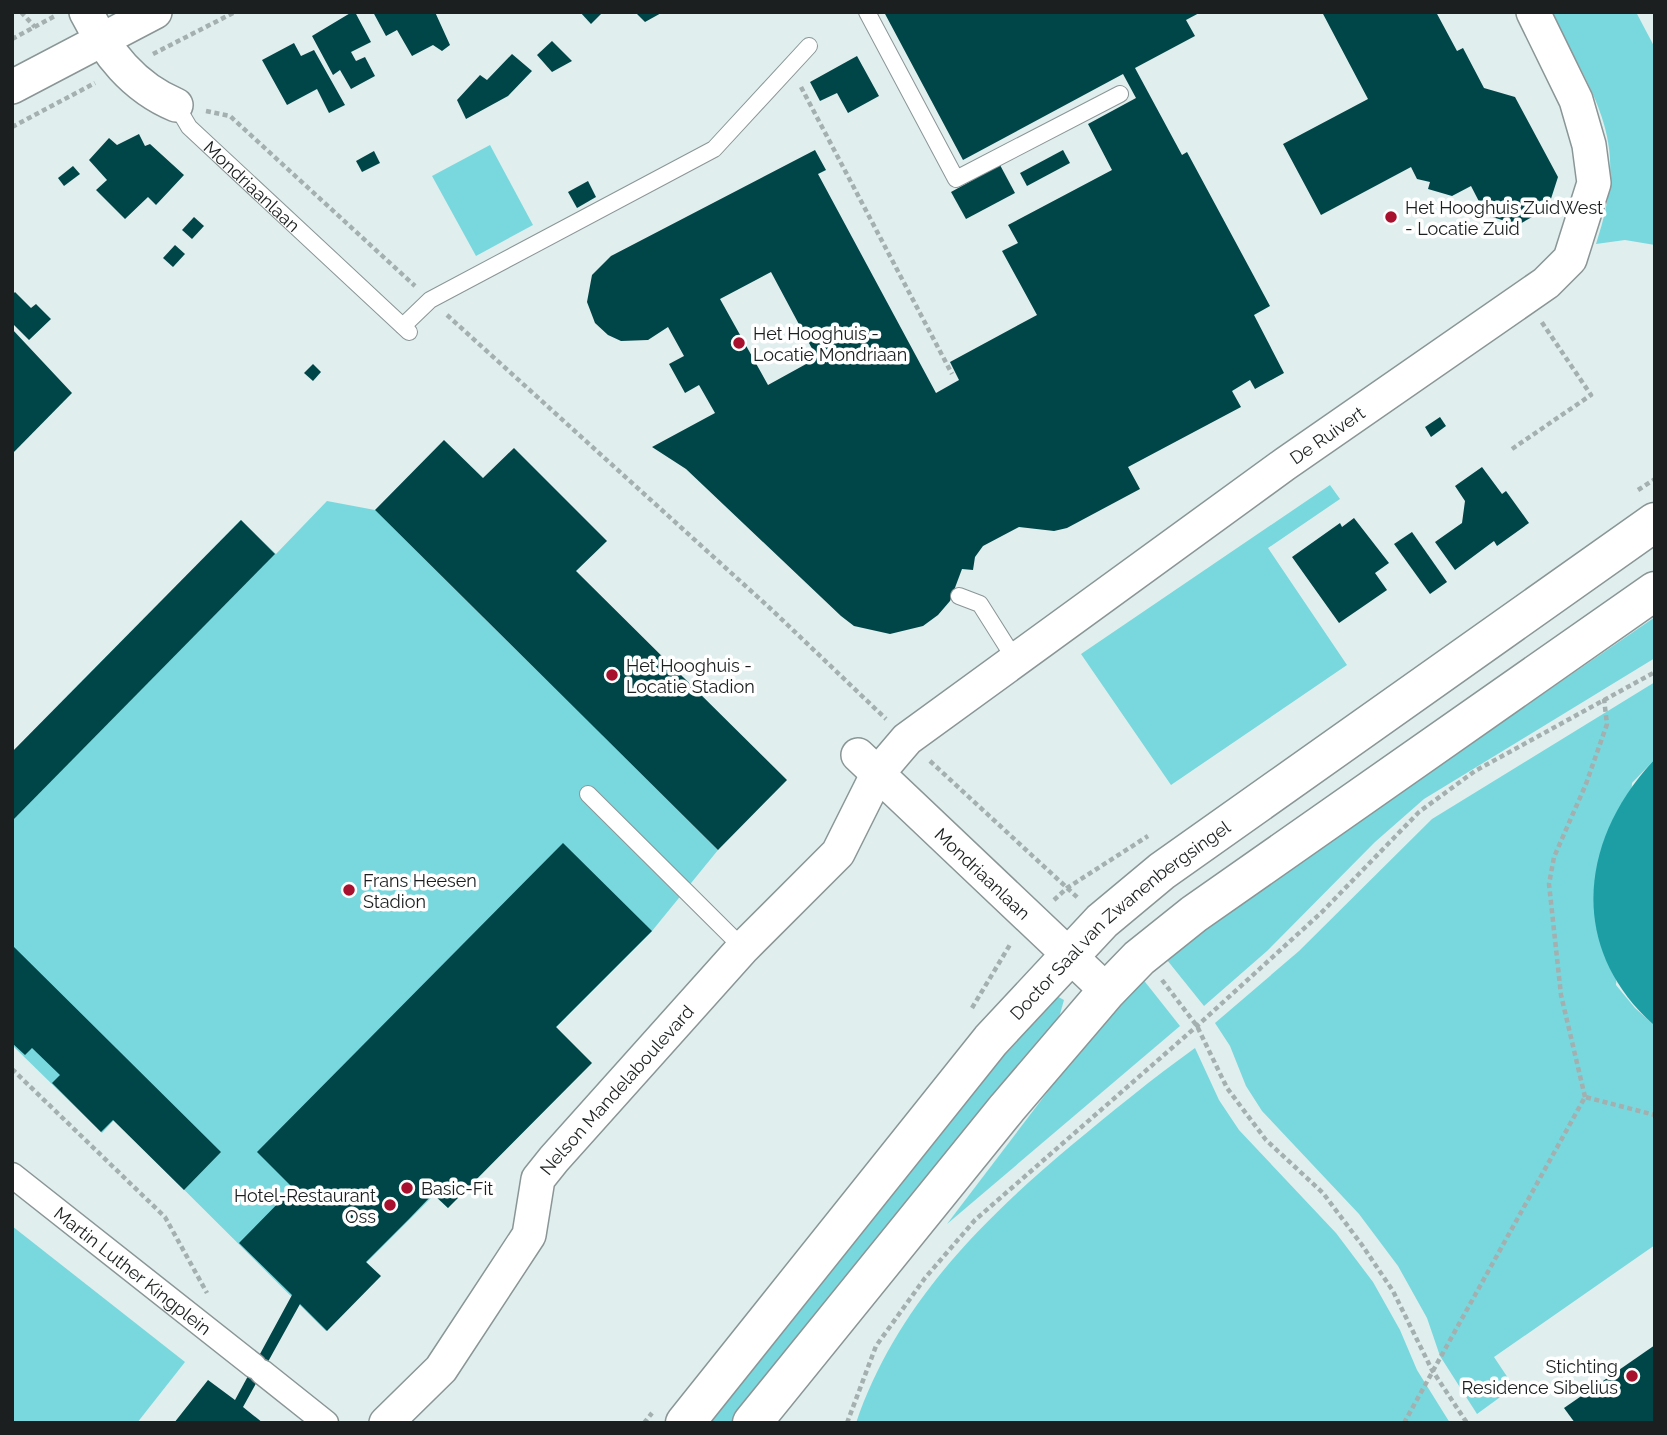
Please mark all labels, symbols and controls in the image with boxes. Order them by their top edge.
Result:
street label: Mondriaanlaan [200,136,305,236]
place label: Het Hooghuis ZuidWest - Locatie Zuid [1405,197,1603,239]
marker: Het Hooghuis ZuidWest - Locatie Zuid [1383,209,1399,225]
place label: Het Hooghuis - Locatie Mondriaan [753,323,907,365]
marker: Het Hooghuis - Locatie Mondriaan [731,335,747,351]
street label: De Ruivert [1285,402,1369,468]
place label: Het Hooghuis - Locatie Stadion [626,655,755,697]
marker: Het Hooghuis - Locatie Stadion [604,667,620,683]
street label: Doctor Saal van Zwanenbergsingel [1005,816,1234,1024]
street label: Mondriaanlaan [931,823,1035,923]
place label: Frans Heesen Stadion [363,870,477,912]
marker: Frans Heesen Stadion [341,882,357,898]
street label: Nelson Mandelaboulevard [535,1000,698,1179]
place label: Basic-Fit [421,1178,493,1199]
marker: Basic-Fit [399,1180,415,1196]
place label: Hotel-Restaurant Oss [234,1185,376,1227]
marker: Hotel-Restaurant Oss [382,1197,398,1213]
street label: Martin Luther Kingplein [50,1202,215,1339]
place label: Stichting Residence Sibelius [1461,1356,1618,1398]
marker: Stichting Residence Sibelius [1624,1368,1640,1384]

